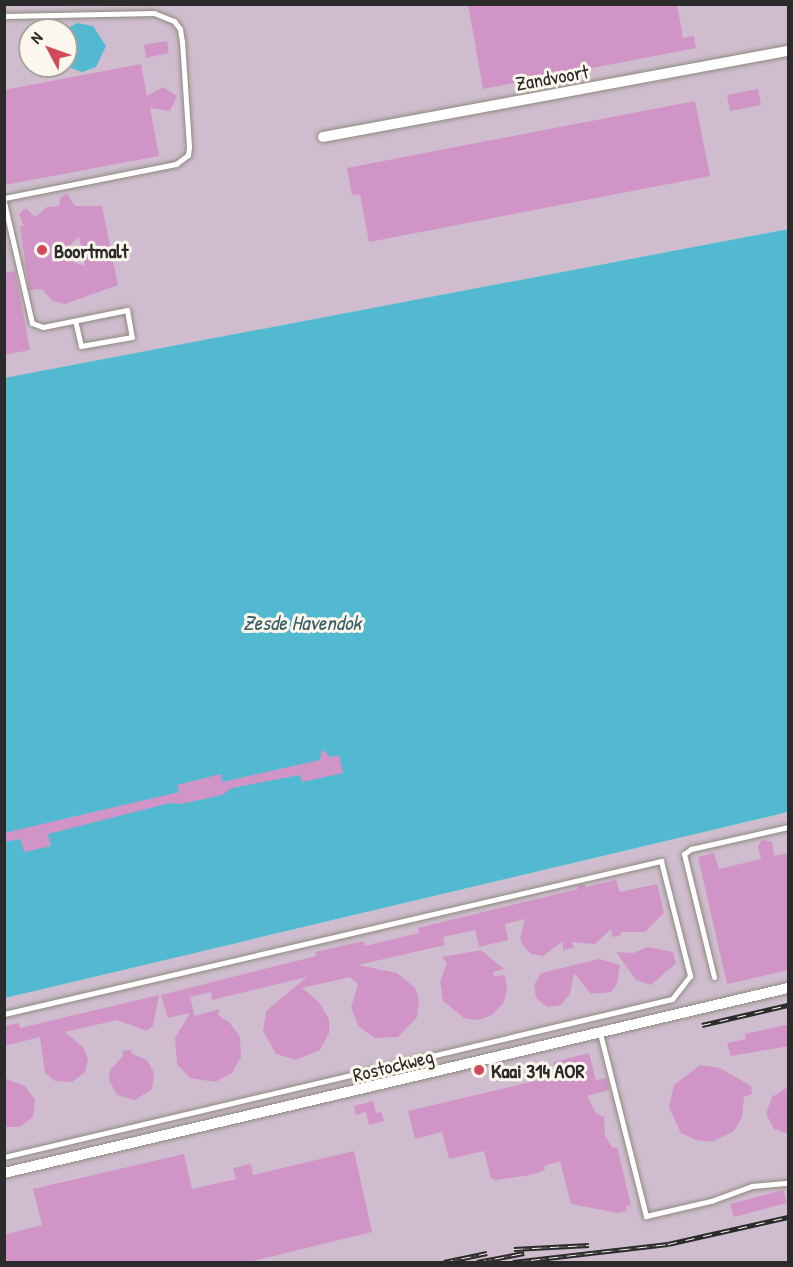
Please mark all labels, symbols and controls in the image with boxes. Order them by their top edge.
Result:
north arrow [18,18,78,78]
text: N [25,27,47,48]
street label: Zandvoort [514,59,590,95]
place label: Boortmalt [54,238,128,262]
marker: Boortmalt [35,243,49,257]
water label: Zesde Havendok [243,610,361,636]
street label: Rostockweg [350,1043,436,1087]
place label: Kaai 314 AOR [491,1058,584,1082]
marker: Kaai 314 AOR [472,1063,486,1077]

